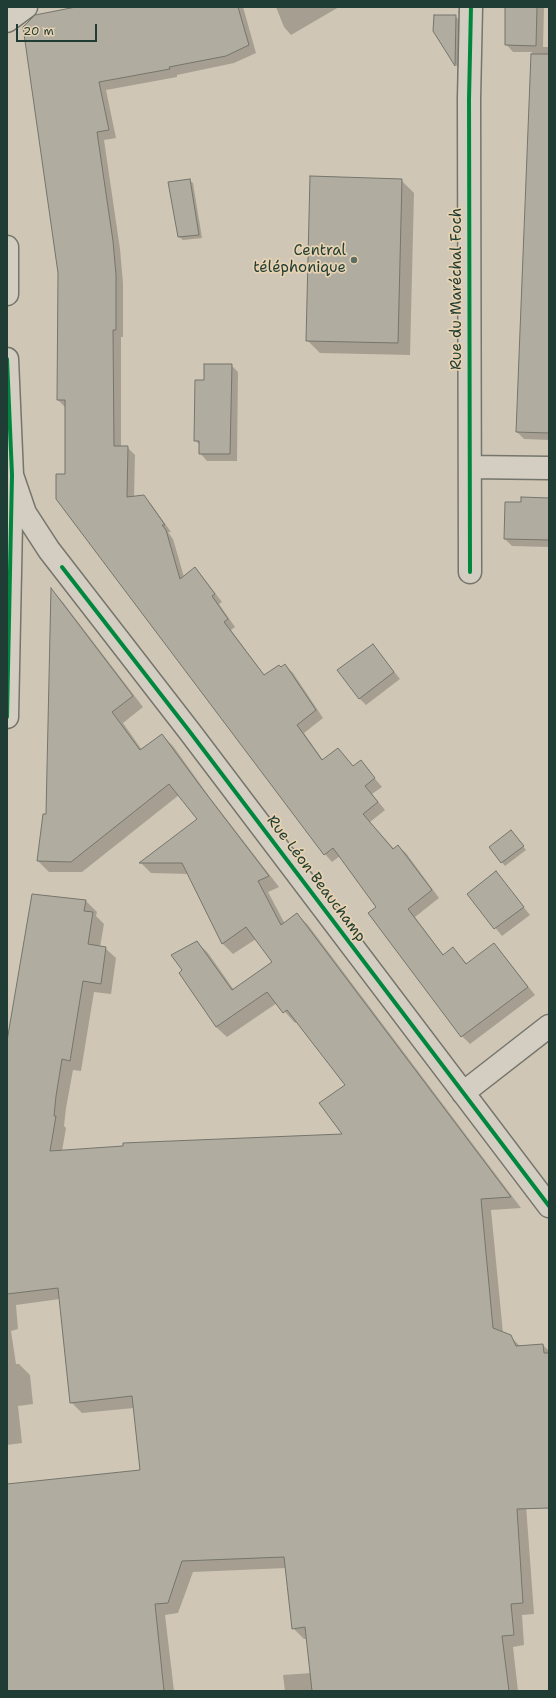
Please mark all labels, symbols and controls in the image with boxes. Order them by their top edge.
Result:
scale bar [18,16,99,42]
text: 20 m [23,23,54,39]
street label: Rue du Maréchal Foch [448,208,466,370]
place label: Central téléphonique [253,242,346,277]
marker: Central téléphonique [349,255,359,265]
street label: Rue Léon Beauchamp [263,812,369,946]

